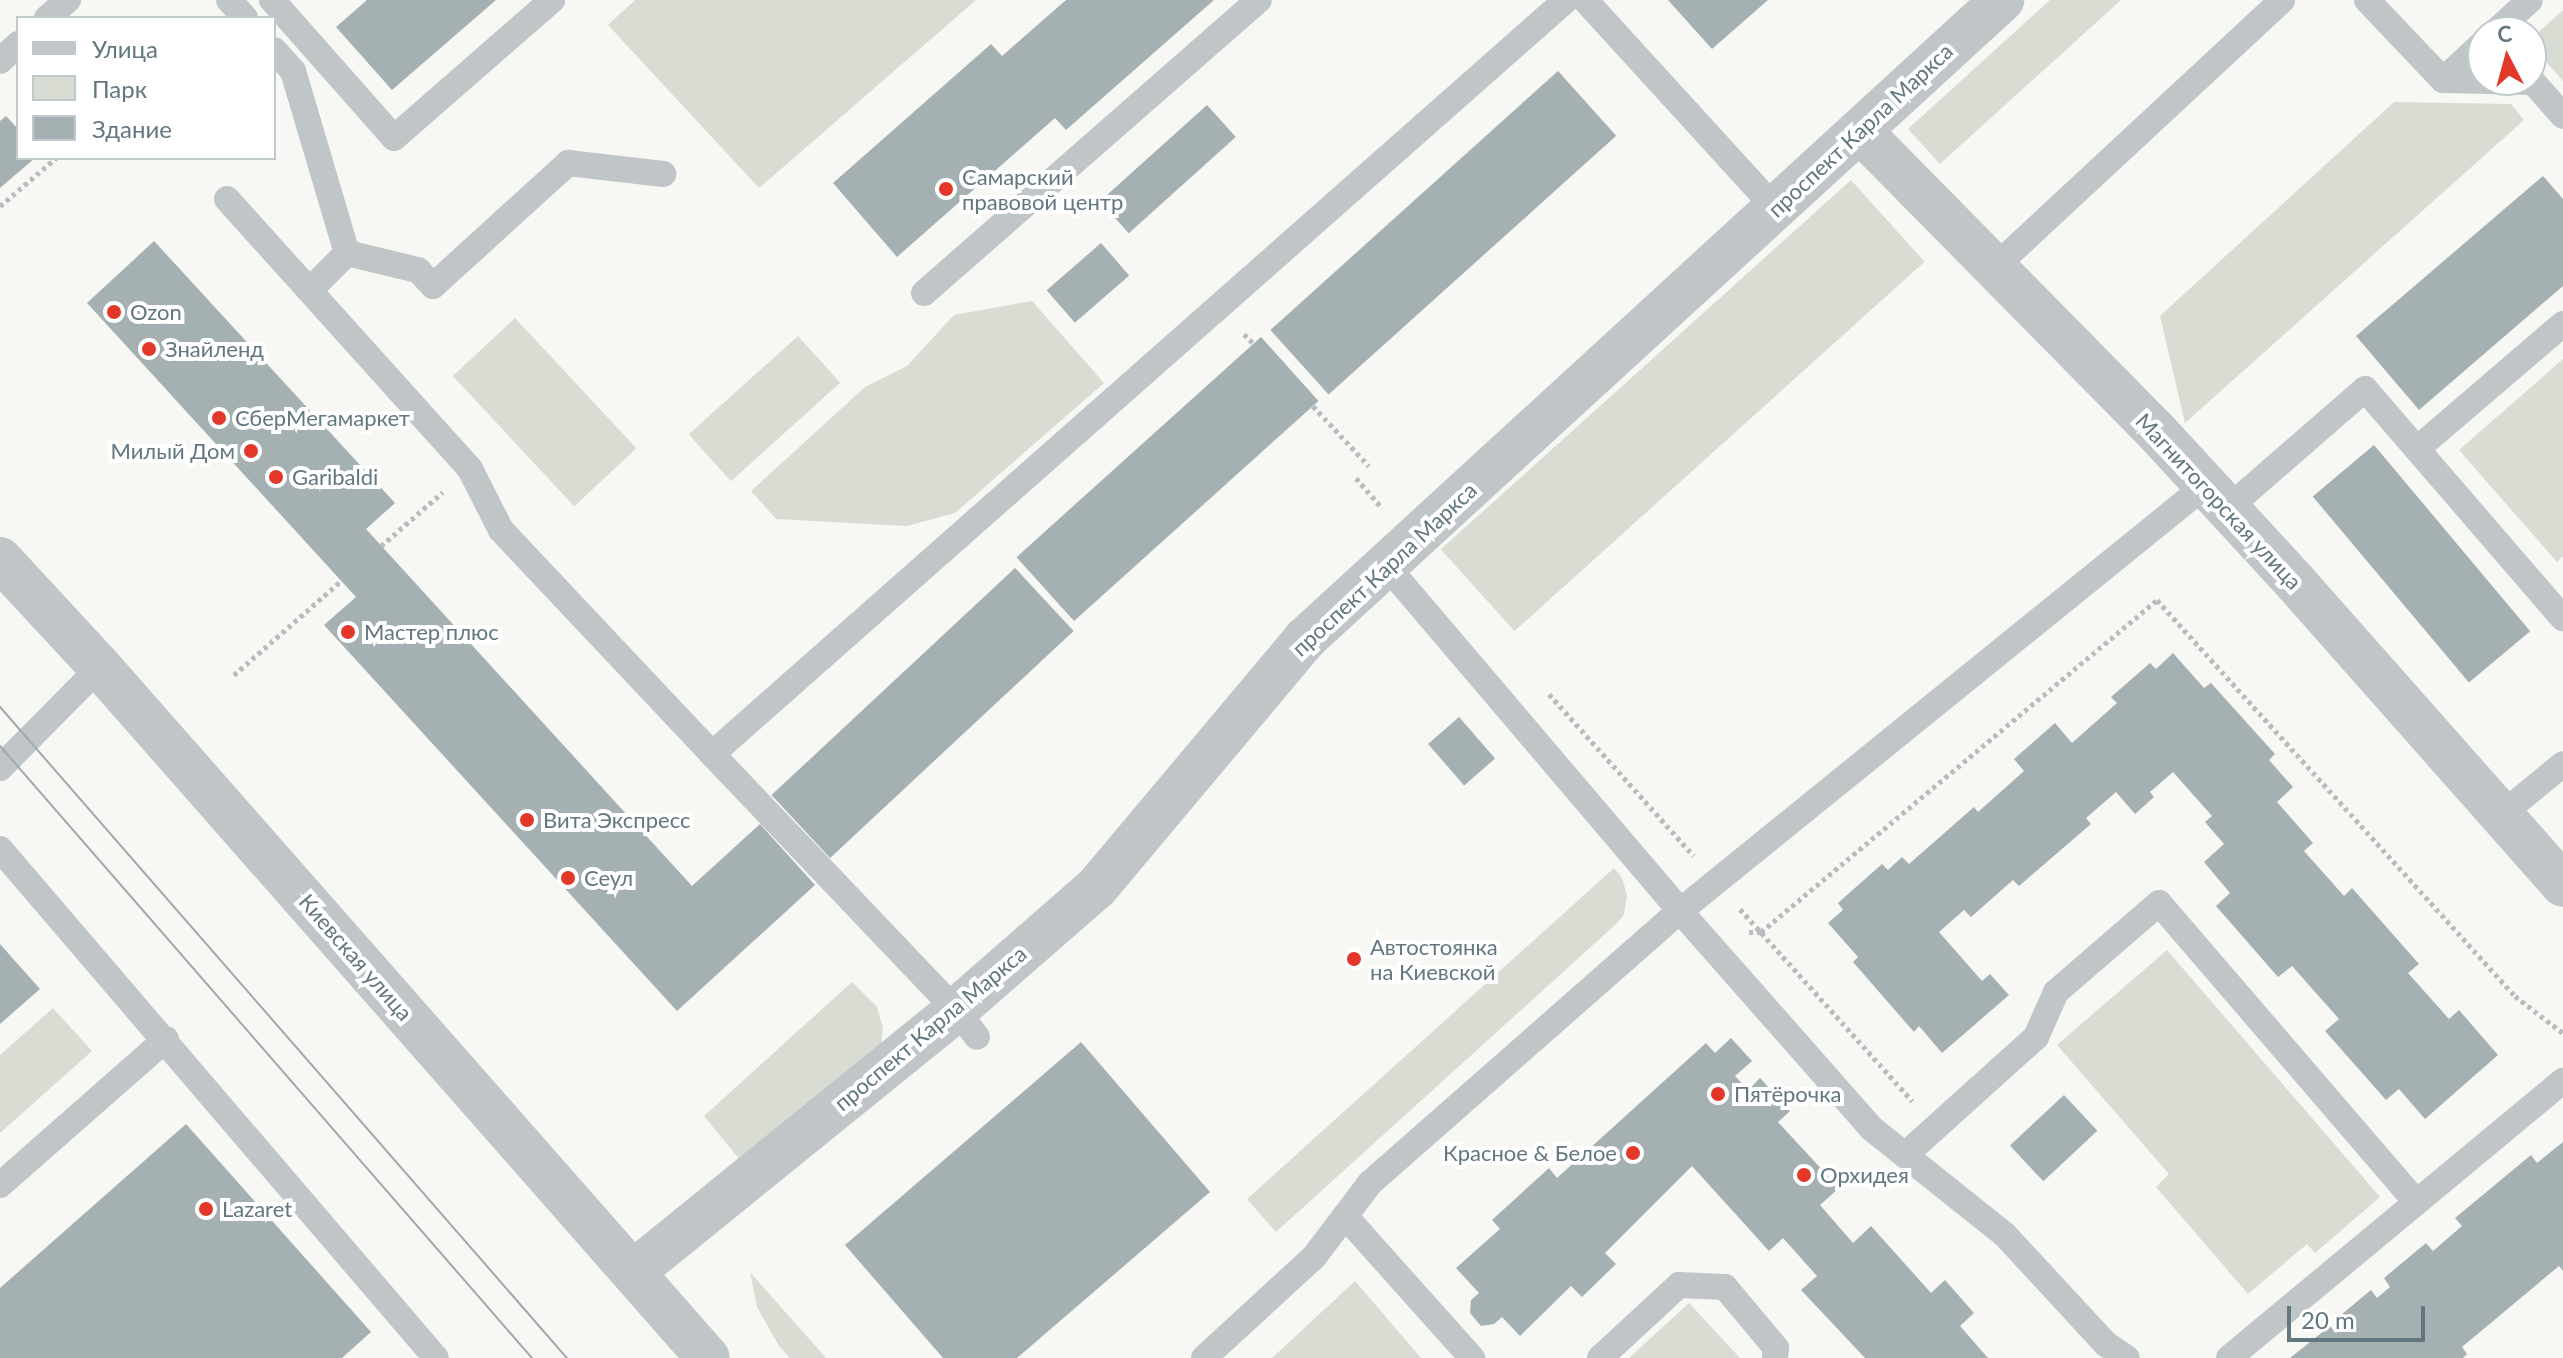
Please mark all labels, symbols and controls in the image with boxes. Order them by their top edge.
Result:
legend [16,16,276,160]
north arrow [2467,16,2547,96]
text: С [2496,19,2513,48]
text: Улица [92,34,158,63]
street label: проспект Карла Маркса [1762,38,1958,222]
text: Парк [92,74,147,103]
text: Здание [92,114,172,143]
place label: Самарский правовой центр [962,163,1123,214]
marker: Самарский правовой центр [937,180,955,198]
place label: Ozon [130,299,182,325]
marker: Ozon [105,303,123,321]
place label: Знайленд [165,336,264,362]
marker: Знайленд [140,340,158,358]
place label: СберМегамаркет [235,405,410,431]
street label: Магнитогорская улица [2131,408,2307,594]
marker: СберМегамаркет [210,409,228,427]
place label: Милый Дом [110,438,235,464]
marker: Милый Дом [242,442,260,460]
place label: Garibaldi [292,464,378,490]
marker: Garibaldi [267,468,285,486]
street label: проспект Карла Маркса [1286,477,1482,661]
place label: Мастер плюс [364,619,499,645]
marker: Мастер плюс [339,623,357,641]
place label: Вита Экспресс [543,807,690,833]
marker: Вита Экспресс [518,811,536,829]
place label: Сеул [584,865,633,891]
marker: Сеул [559,869,577,887]
street label: Киевская улица [294,888,418,1026]
place label: Автостоянка на Киевской [1370,933,1498,984]
street label: проспект Карла Маркса [829,940,1031,1116]
marker: Автостоянка на Киевской [1345,950,1363,968]
place label: Пятёрочка [1734,1081,1841,1107]
marker: Пятёрочка [1709,1085,1727,1103]
place label: Красное & Белое [1443,1140,1617,1166]
marker: Красное & Белое [1624,1144,1642,1162]
place label: Орхидея [1820,1162,1909,1188]
marker: Орхидея [1795,1166,1813,1184]
place label: Lazaret [222,1196,292,1222]
marker: Lazaret [197,1200,215,1218]
scale bar [2291,1290,2429,1340]
text: 20 m [2301,1305,2355,1334]

